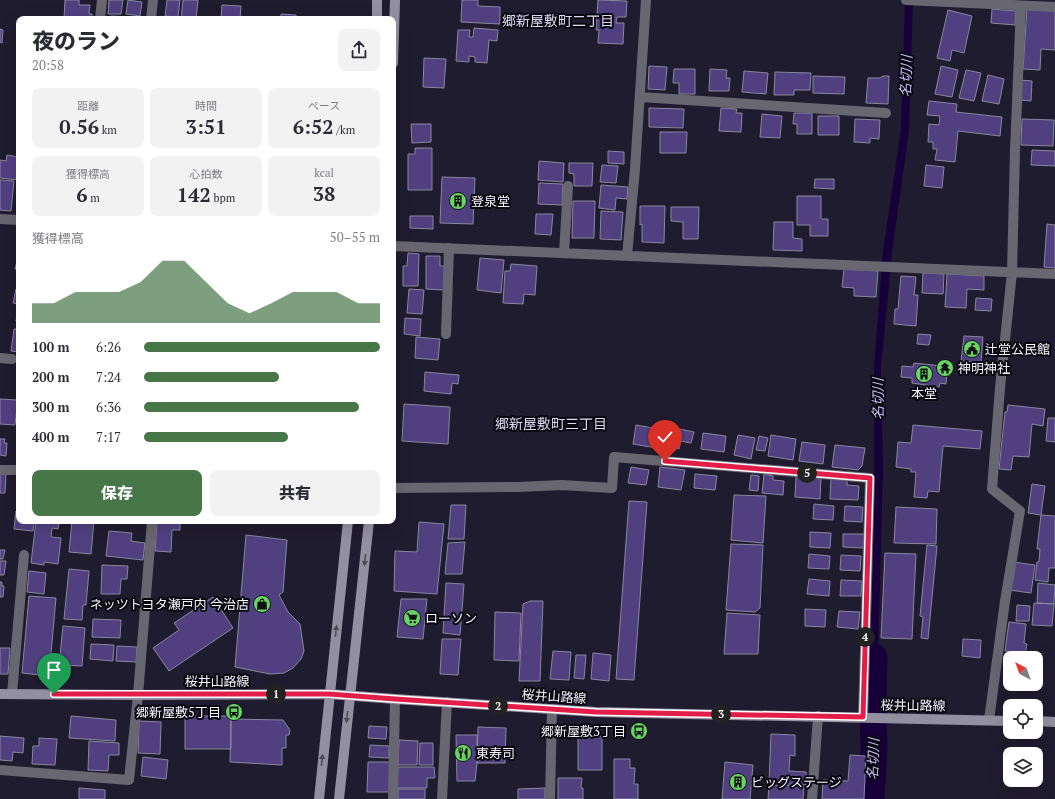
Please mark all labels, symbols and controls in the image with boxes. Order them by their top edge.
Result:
district label: 郷新屋敷町二丁目 [502,11,614,30]
text: 夜のラン [32,26,120,55]
button: share [338,29,380,71]
water label: 名切川 [895,53,916,97]
text: 20:58 [32,56,64,74]
text: 距離 [77,99,99,113]
text: 時間 [195,99,217,113]
text: ペース [308,99,340,113]
text: 0.56 [59,113,99,140]
text: 3:51 [186,113,226,140]
text: 6:52 [293,113,334,140]
text: km [99,123,117,137]
text: /km [334,123,355,137]
text: kcal [314,166,334,180]
text: 獲得標高 [66,167,110,181]
text: 心拍数 [190,167,223,181]
text: 38 [313,180,335,207]
text: 6 [76,181,88,208]
text: 142 [177,181,211,208]
text: m [88,191,100,205]
text: bpm [211,191,235,205]
building icon: 登泉堂 [448,191,468,211]
place label: 登泉堂 [471,192,510,210]
text: 50–55 m [330,228,380,246]
text: 獲得標高 [32,229,84,247]
text: 100 m [32,338,70,356]
text: 6:26 [96,338,121,356]
public building icon: 辻堂公民館 [962,339,982,359]
place label: 辻堂公民館 [985,340,1050,358]
temple icon: 神明神社 [935,358,955,378]
place label: 神明神社 [958,359,1010,377]
building icon: 本堂 [914,364,934,384]
text: 200 m [32,368,70,386]
text: 7:24 [96,368,121,386]
water label: 名切川 [868,376,887,420]
place label: 本堂 [911,384,937,402]
text: 300 m [32,398,70,416]
text: 6:36 [96,398,121,416]
district label: 郷新屋敷町三丁目 [495,414,607,433]
pin [648,420,682,461]
icon: check [654,426,676,448]
text: 400 m [32,428,70,446]
text: 7:17 [96,428,121,446]
pin: 5 [797,463,817,483]
text: 5 [804,466,810,480]
button: 保存 [32,470,202,516]
button: 共有 [210,470,380,516]
one-way arrow [362,554,368,566]
shop icon: ネッツトヨタ瀬戸内 今治店 [252,594,272,614]
place label: ネッツトヨタ瀬戸内 今治店 [90,595,249,613]
supermarket icon: ローソン [402,608,422,628]
place label: ローソン [425,609,477,627]
one-way arrow [333,625,339,637]
pin: 4 [855,627,875,647]
text: 4 [862,630,868,644]
north arrow [1003,651,1043,691]
map controls [1003,651,1043,787]
pin [37,653,71,694]
icon: arrive [43,659,65,681]
street label: 桜井山路線 [184,672,250,690]
pin: 1 [266,684,286,704]
street label: 桜井山路線 [521,685,587,707]
text: 1 [273,687,279,701]
street label: 桜井山路線 [880,695,946,715]
pin: 2 [488,696,508,716]
text: 2 [495,699,501,713]
button: locate [1003,699,1043,739]
bus stop icon: 郷新屋敷5丁目 [224,702,244,722]
place label: 郷新屋敷5丁目 [136,703,221,721]
pin: 3 [711,704,731,724]
text: 3 [718,707,724,721]
one-way arrow [344,711,351,723]
bus stop icon: 郷新屋敷3丁目 [629,721,649,741]
place label: 郷新屋敷3丁目 [541,722,626,740]
water label: 名切川 [862,736,883,780]
restaurant icon: 東寿司 [453,743,473,763]
place label: 東寿司 [476,744,515,762]
button: layers [1003,747,1043,787]
one-way arrow [319,754,326,766]
building icon: ビッグステージ [728,772,748,792]
place label: ビッグステージ [751,773,842,791]

